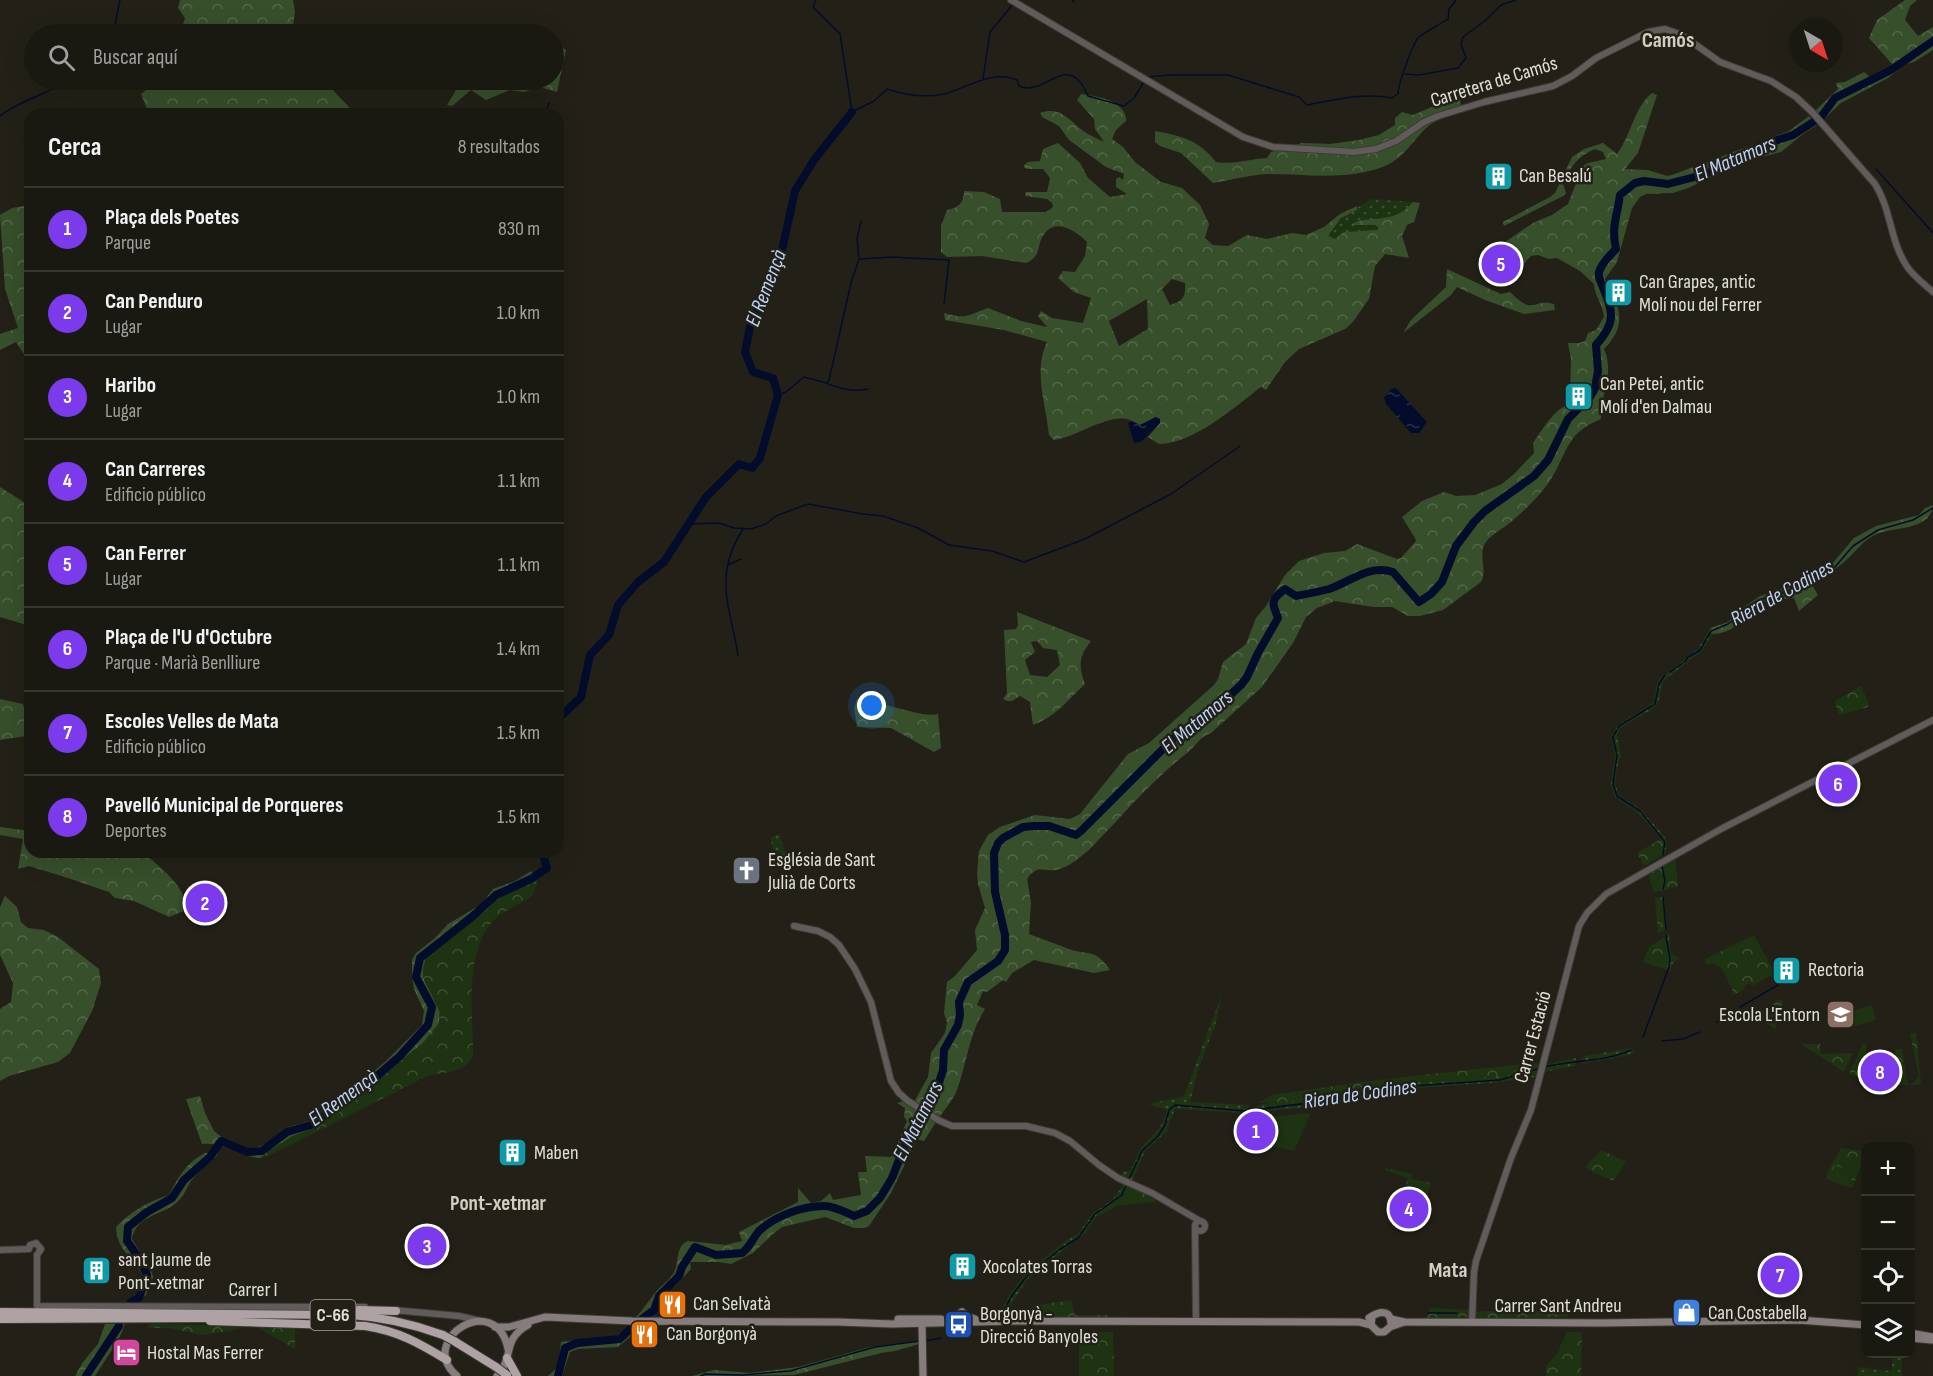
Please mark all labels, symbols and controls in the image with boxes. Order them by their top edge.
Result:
north arrow [1789,18,1843,72]
search box [24,24,564,90]
district label: Camós [1642,27,1694,54]
icon: search [45,41,78,74]
text: Buscar aquí [93,44,178,71]
street label: Carretera de Camós [1428,51,1560,113]
water label: El Matamors [1691,130,1780,187]
text: Cerca [48,132,101,163]
text: 8 resultados [458,135,540,159]
building icon: Can Besalú [1482,160,1514,192]
place label: Can Besalú [1519,164,1592,188]
text: Plaça dels Poetes [105,204,239,231]
text: 1 [64,217,71,241]
text: 830 m [498,217,540,241]
text: Parque [105,231,151,255]
pin: 5 [1482,242,1520,286]
water label: El Remençà [740,246,792,330]
place label: Can Grapes, antic Molí nou del Ferrer [1639,270,1762,317]
building icon: Can Grapes, antic Molí nou del Ferrer [1602,277,1634,309]
text: Can Penduro [105,288,203,315]
text: 2 [63,301,72,325]
text: 1.0 km [497,301,540,325]
text: Lugar [105,315,142,339]
text: Haribo [105,372,156,399]
place label: Can Petei, antic Molí d'en Dalmau [1600,372,1712,419]
building icon: Can Petei, antic Molí d'en Dalmau [1563,380,1595,412]
text: 3 [63,385,72,409]
text: 1.0 km [497,385,540,409]
text: Lugar [105,399,142,423]
text: Can Carreres [105,456,206,483]
text: 4 [63,469,72,493]
text: 1.1 km [498,469,540,493]
text: Edificio público [105,483,206,507]
text: Can Ferrer [105,540,186,567]
text: 5 [63,553,72,577]
text: 1.1 km [498,553,540,577]
water label: Riera de Codines [1726,554,1839,632]
text: Lugar [105,567,142,591]
text: Plaça de l'U d'Octubre [105,624,272,651]
text: 6 [63,637,72,661]
text: 1.4 km [497,637,540,661]
text: Parque · Marià Benlliure [105,651,260,675]
water label: El Matamors [1156,684,1238,759]
your location [857,691,886,720]
text: Escoles Velles de Mata [105,708,279,735]
text: 7 [63,721,72,745]
text: 1.5 km [497,721,540,745]
text: Edificio público [105,735,206,759]
pin: 6 [1818,762,1858,806]
text: Pavelló Municipal de Porqueres [105,792,343,819]
text: 8 [63,805,72,829]
text: 1.5 km [497,805,540,829]
text: Deportes [105,819,167,843]
place label: Església de Sant Julià de Corts [767,848,875,895]
church icon: Església de Sant Julià de Corts [731,855,763,887]
pin: 2 [186,880,224,926]
building icon: Rectoria [1771,954,1803,986]
place label: Rectoria [1808,958,1864,982]
street label: Carrer Estació [1509,988,1557,1086]
school or university icon: Escola L'Entorn [1825,999,1857,1031]
place label: Escola L'Entorn [1719,1003,1820,1027]
pin: 8 [1860,1050,1900,1094]
water label: El Remençà [303,1064,383,1132]
water label: Riera de Codines [1302,1074,1419,1114]
water label: El Matamors [887,1077,949,1165]
pin: 1 [1236,1108,1276,1154]
building icon: Maben [497,1137,529,1169]
place label: Maben [534,1141,578,1165]
map controls [1861,1142,1915,1358]
button: + [1861,1142,1915,1196]
pin: 4 [1390,1186,1428,1232]
district label: Pont-xetmar [450,1191,547,1216]
button: − [1861,1196,1915,1250]
pin: 3 [408,1224,446,1268]
place label: sant Jaume de Pont-xetmar [118,1248,211,1295]
button: locate [1861,1250,1915,1304]
building icon: Xocolates Torras [946,1251,978,1283]
pin: 7 [1760,1252,1800,1298]
building icon: sant Jaume de Pont-xetmar [81,1255,113,1287]
place label: Xocolates Torras [982,1255,1092,1279]
district label: Mata [1428,1257,1468,1284]
street label: Carrer I [228,1278,278,1302]
restaurant icon: Can Selvatà [656,1288,688,1320]
place label: Can Selvatà [693,1292,771,1316]
street label: Carrer Sant Andreu [1494,1294,1622,1318]
shop icon: Can Costabella [1671,1297,1703,1329]
road number: C-66 [310,1300,356,1330]
place label: Can Costabella [1708,1301,1807,1325]
place label: Borgonyà - Direcció Banyoles [980,1302,1098,1349]
button: layers [1861,1304,1915,1358]
bus stop icon: Borgonyà - Direcció Banyoles [943,1309,975,1341]
restaurant icon: Can Borgonyà [629,1318,661,1350]
place label: Can Borgonyà [666,1322,757,1346]
hotel icon: Hostal Mas Ferrer [110,1337,142,1369]
place label: Hostal Mas Ferrer [147,1341,264,1365]

